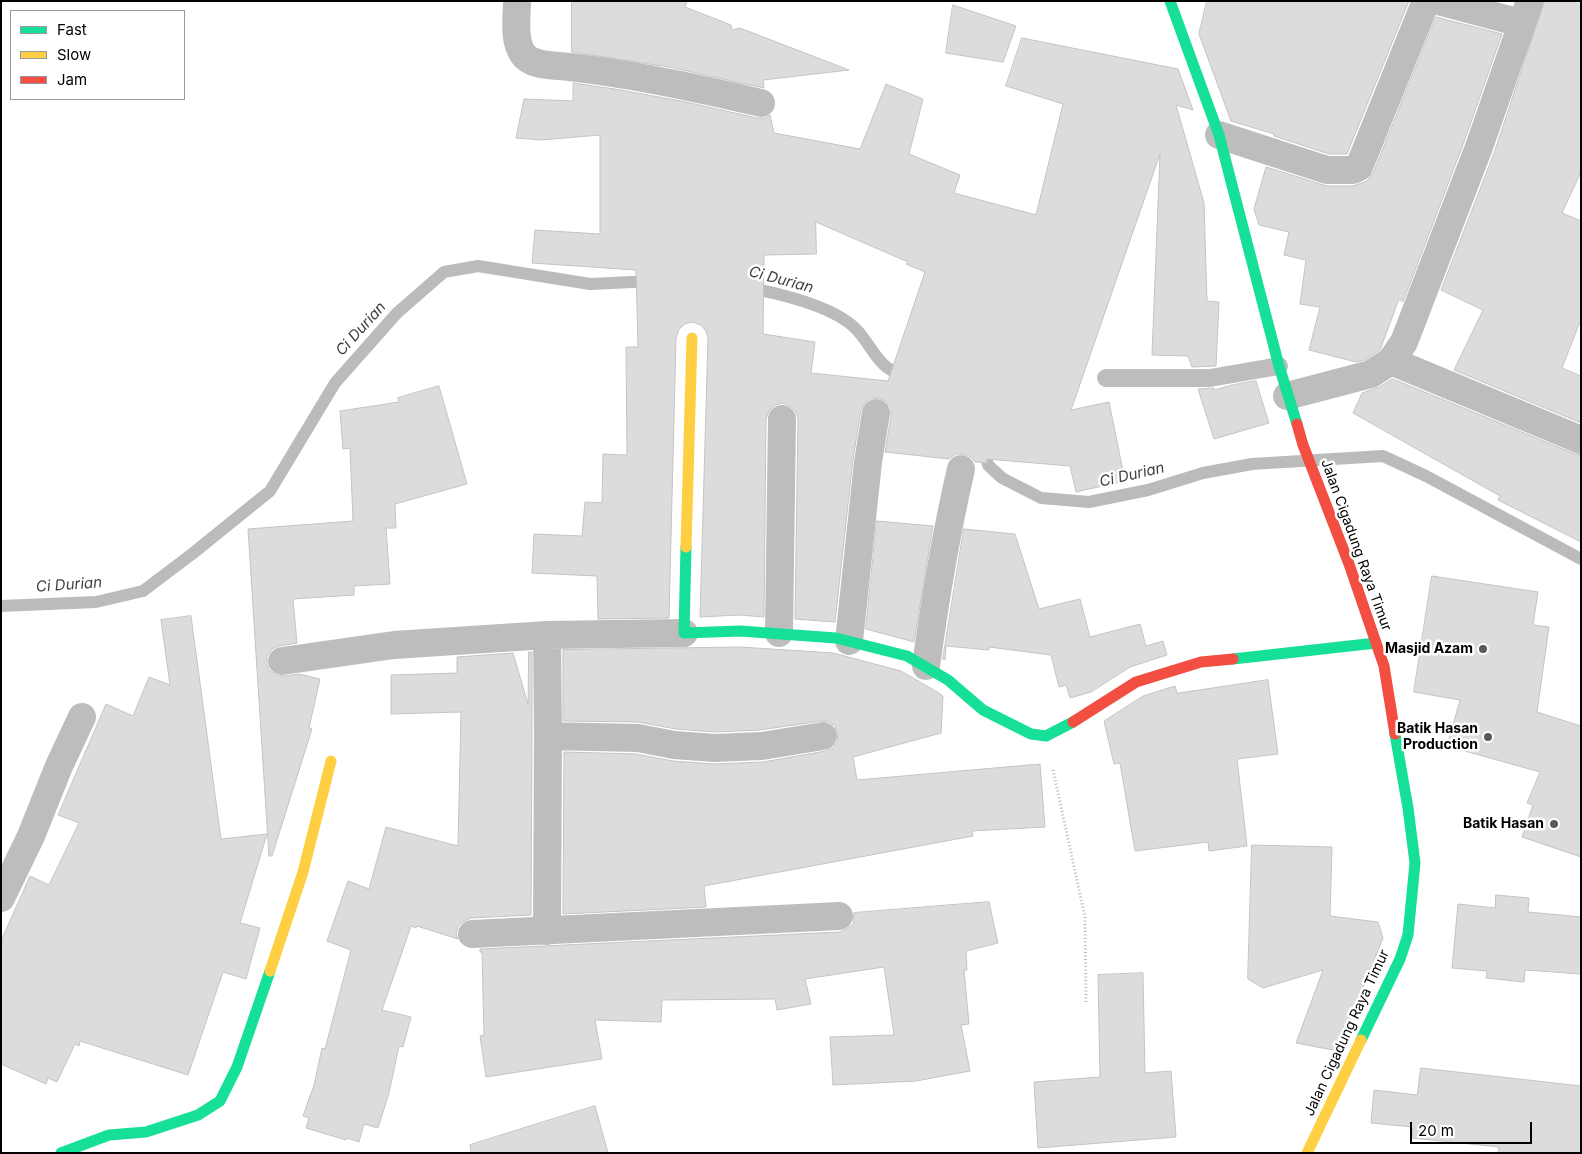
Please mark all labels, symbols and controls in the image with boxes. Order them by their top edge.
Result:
legend [10,10,185,100]
text: Fast [57,20,87,39]
text: Slow [57,45,91,64]
text: Jam [57,70,87,89]
water label: Ci Durian [747,263,815,297]
water label: Ci Durian [332,298,390,360]
street label: Jalan Cigadung Raya Timur [1317,457,1395,633]
water label: Ci Durian [1098,459,1166,491]
water label: Ci Durian [35,574,103,596]
place label: Masjid Azam [1385,641,1473,657]
marker: Masjid Azam [1477,643,1489,655]
place label: Batik Hasan Production [1397,721,1478,754]
marker: Batik Hasan Production [1482,731,1494,743]
place label: Batik Hasan [1463,816,1544,832]
marker: Batik Hasan [1548,818,1560,830]
street label: Jalan Cigadung Raya Timur [1301,947,1393,1119]
scale bar [1412,1112,1534,1144]
text: 20 m [1418,1121,1454,1140]

